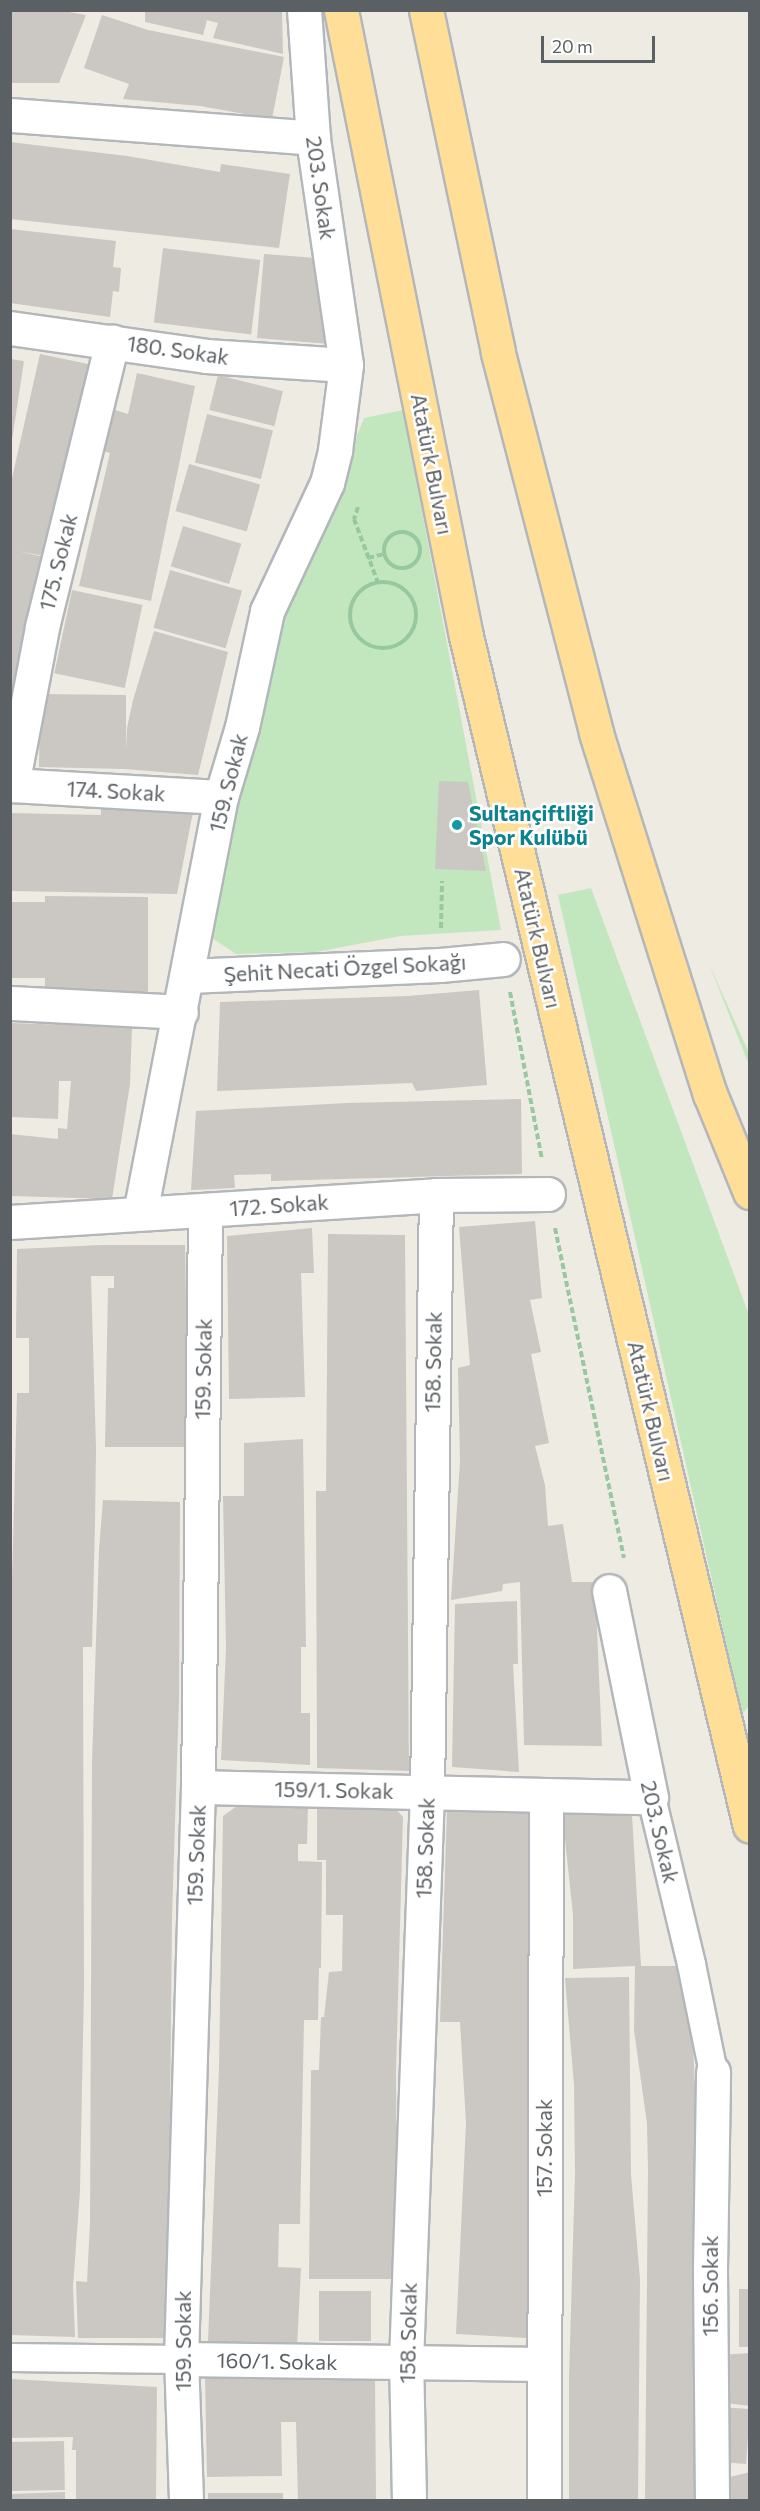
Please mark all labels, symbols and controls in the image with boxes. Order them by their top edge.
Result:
scale bar [544,24,658,62]
text: 20 m [552,35,593,57]
street label: 203. Sokak [301,135,341,241]
street label: 180. Sokak [125,330,231,370]
street label: Atatürk Bulvarı [406,391,458,537]
street label: 175. Sokak [34,511,82,613]
street label: 159. Sokak [204,731,252,835]
street label: 174. Sokak [66,776,166,806]
place label: Sultançiftliği Spor Kulübü [469,800,594,850]
marker: Sultançiftliği Spor Kulübü [450,818,464,832]
street label: Atatürk Bulvarı [510,865,566,1011]
street label: Şehit Necati Özgel Sokağı [223,949,467,987]
street label: 172. Sokak [229,1189,329,1221]
street label: 158. Sokak [420,1311,446,1413]
street label: 159. Sokak [190,1318,216,1420]
street label: Atatürk Bulvarı [623,1338,679,1484]
street label: 159/1. Sokak [274,1776,394,1804]
street label: 203. Sokak [636,1778,684,1886]
street label: 158. Sokak [411,1797,439,1899]
street label: 159. Sokak [182,1804,210,1906]
street label: 157. Sokak [531,2099,557,2197]
street label: 156. Sokak [697,2235,723,2337]
street label: 158. Sokak [395,2282,421,2384]
street label: 159. Sokak [170,2290,196,2392]
street label: 160/1. Sokak [216,2347,338,2375]

